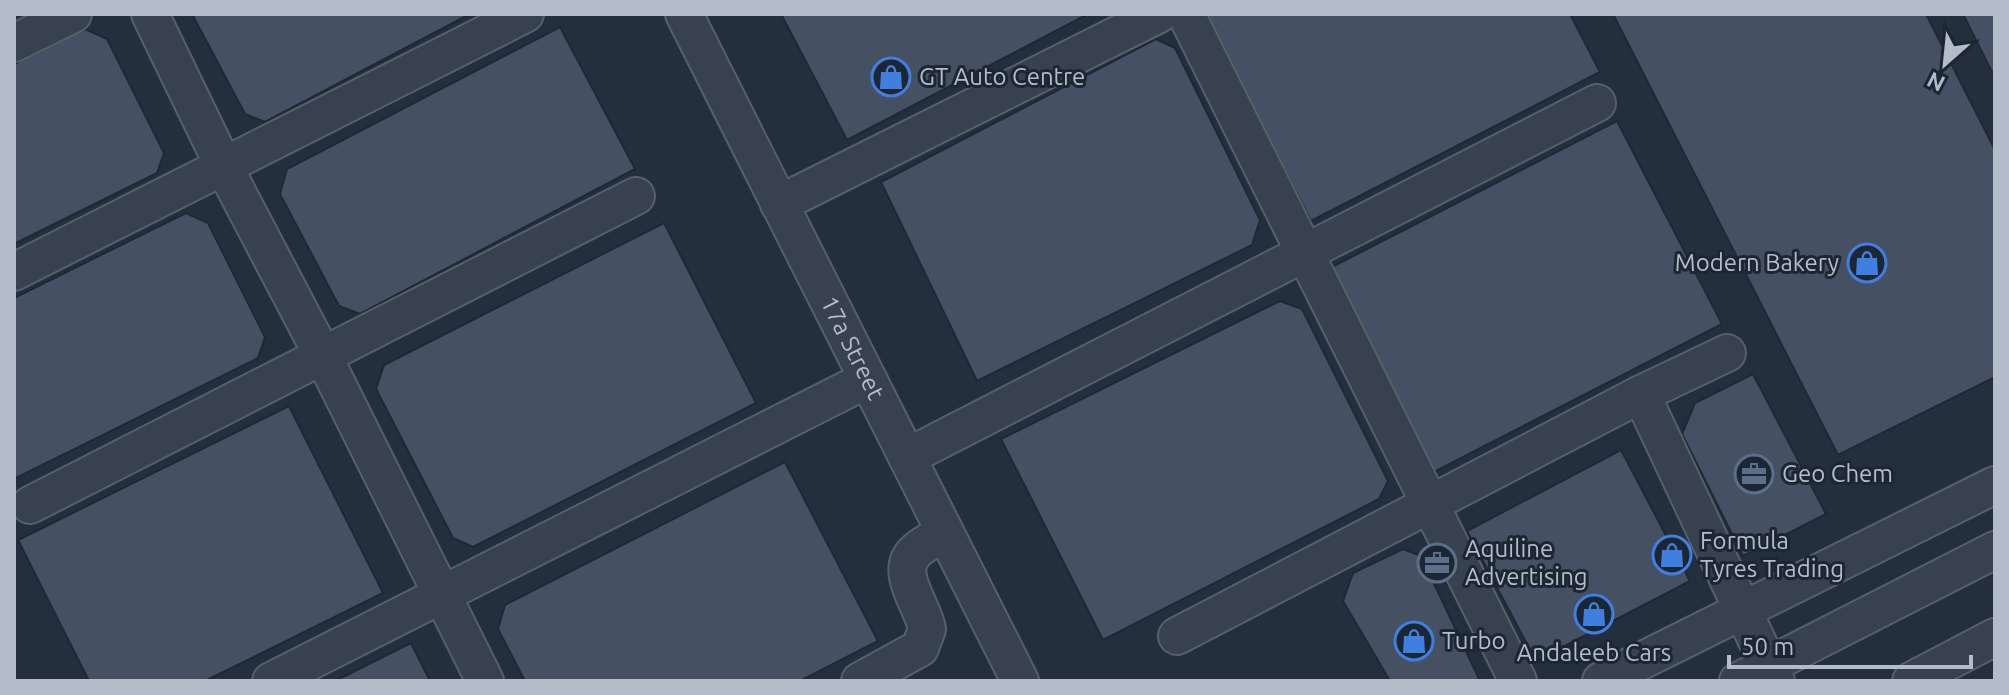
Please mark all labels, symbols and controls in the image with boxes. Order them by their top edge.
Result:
north arrow [1905,24,1985,104]
shop icon: GT Auto Centre [870,56,912,98]
place label: GT Auto Centre [919,63,1085,90]
text: N [1923,67,1949,97]
shop icon: Modern Bakery [1846,242,1888,284]
place label: Modern Bakery [1675,249,1839,276]
street label: 17a Street [815,292,890,404]
office icon: Geo Chem [1733,453,1775,495]
place label: Geo Chem [1782,460,1893,487]
place label: Formula Tyres Trading [1700,527,1844,582]
shop icon: Formula Tyres Trading [1651,534,1693,576]
place label: Aquiline Advertising [1465,535,1588,590]
office icon: Aquiline Advertising [1416,542,1458,584]
shop icon: Andaleeb Cars [1573,593,1615,635]
scale bar [1729,619,1971,669]
shop icon: Turbo [1393,620,1435,662]
place label: Turbo [1442,627,1506,654]
text: 50 m [1741,633,1794,660]
place label: Andaleeb Cars [1517,639,1671,666]

